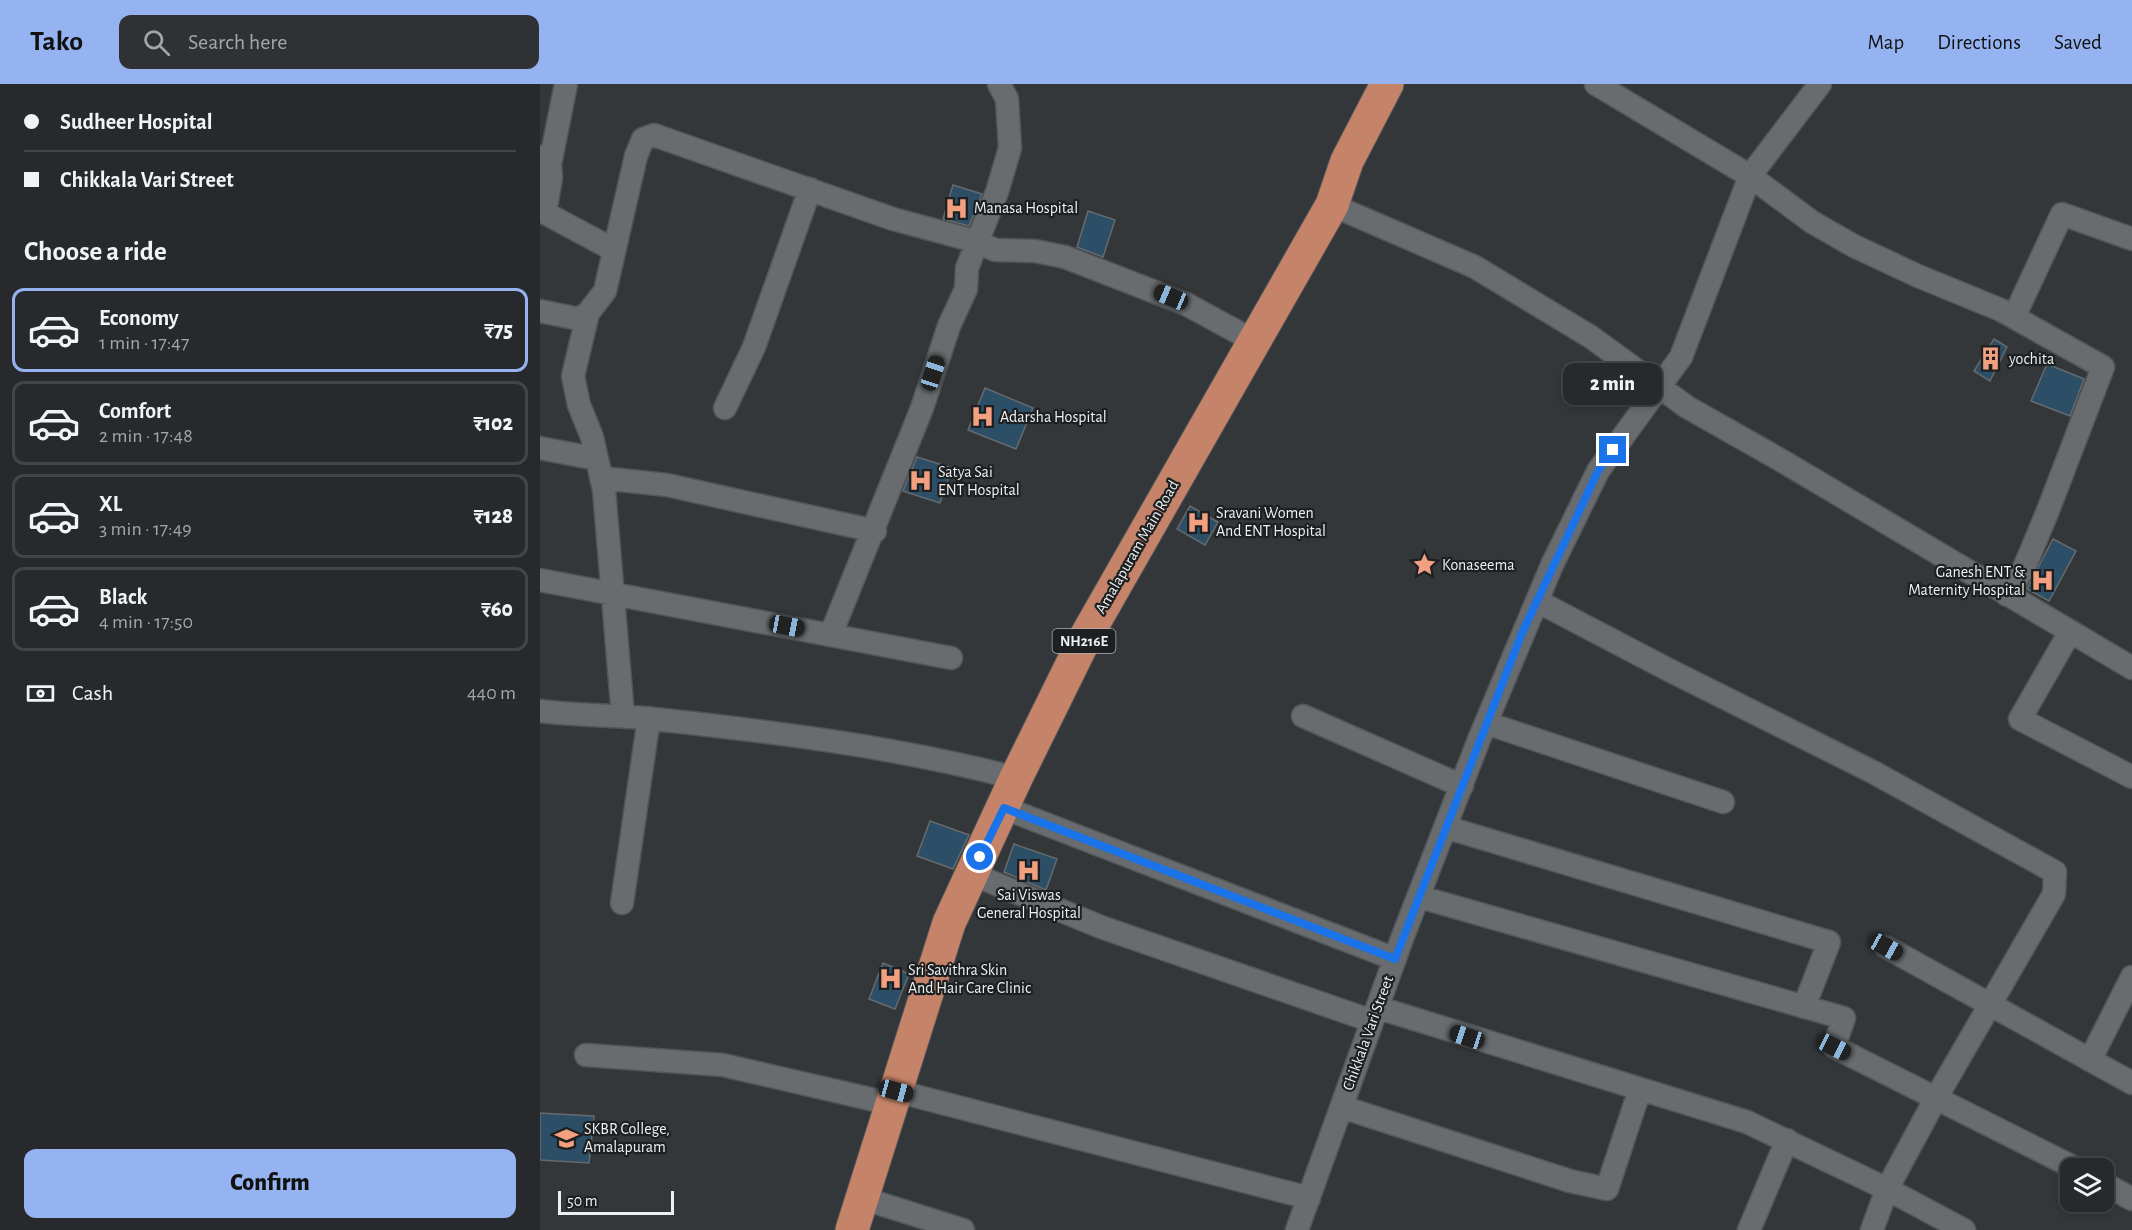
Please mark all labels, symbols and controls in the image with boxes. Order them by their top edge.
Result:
search box [119,15,539,69]
icon: search [140,26,173,59]
text: Tako [30,28,83,56]
text: Search here [188,31,288,53]
text: Map [1868,32,1904,53]
text: Directions [1937,32,2021,53]
text: Saved [2054,32,2102,53]
text: Sudheer Hospital [60,111,213,133]
text: Chikkala Vari Street [60,169,234,191]
hospital icon: Manasa Hospital [943,195,969,221]
place label: Manasa Hospital [974,200,1078,216]
text: Choose a ride [24,238,167,265]
car [1151,282,1191,312]
icon: car [27,303,81,357]
text: Economy [99,307,179,329]
text: ₹75 [484,319,513,341]
text: 1 min · 17:47 [99,333,189,353]
building icon: yochita [1978,346,2004,372]
place label: yochita [2008,351,2054,368]
car [919,353,947,393]
callout: 2 min [1564,363,1662,405]
text: 2 min [1590,374,1635,394]
icon: car [27,396,81,450]
text: Comfort [99,400,171,422]
hospital icon: Adarsha Hospital [969,404,995,430]
place label: Adarsha Hospital [1000,409,1107,425]
text: ₹102 [473,412,513,434]
text: 2 min · 17:48 [99,426,193,446]
route end [1599,436,1626,463]
place label: Satya Sai ENT Hospital [938,464,1020,498]
hospital icon: Satya Sai ENT Hospital [907,468,933,494]
street label: Amalapuram Main Road [1092,478,1182,616]
icon: car [27,489,81,543]
text: XL [99,493,122,515]
text: ₹128 [474,505,513,527]
place label: Sravani Women And ENT Hospital [1216,505,1326,539]
hospital icon: Sravani Women And ENT Hospital [1185,509,1211,535]
text: 3 min · 17:49 [99,519,192,539]
place icon: Konaseema [1411,552,1437,578]
place label: Konaseema [1442,557,1515,573]
place label: Ganesh ENT & Maternity Hospital [1908,564,2025,599]
hospital icon: Ganesh ENT & Maternity Hospital [2030,568,2056,594]
icon: car [27,582,81,636]
text: Black [99,586,147,608]
text: ₹60 [481,598,513,620]
text: 4 min · 17:50 [99,612,193,632]
car [768,614,806,638]
road number: NH216E [1052,629,1116,653]
icon: cash [24,677,57,710]
text: Cash [72,682,113,704]
text: 440 m [467,683,516,703]
route start [966,843,993,870]
hospital icon: Sai Viswas General Hospital [1016,857,1042,883]
place label: Sai Viswas General Hospital [977,887,1081,921]
car [1866,930,1906,964]
place label: Sri Savithra Skin And Hair Care Clinic [908,962,1031,996]
hospital icon: Sri Savithra Skin And Hair Care Clinic [877,966,903,992]
street label: Chikkala Vari Street [1340,973,1396,1093]
car [1447,1023,1487,1051]
car [1814,1031,1854,1063]
car [876,1078,916,1104]
place label: SKBR College, Amalapuram [584,1121,670,1155]
school or university icon: SKBR College, Amalapuram [553,1125,579,1151]
button: Confirm [24,1149,516,1218]
map controls [2060,1158,2114,1212]
button: layers [2060,1158,2114,1212]
scale bar [558,1188,674,1216]
text: 50 m [567,1193,598,1209]

